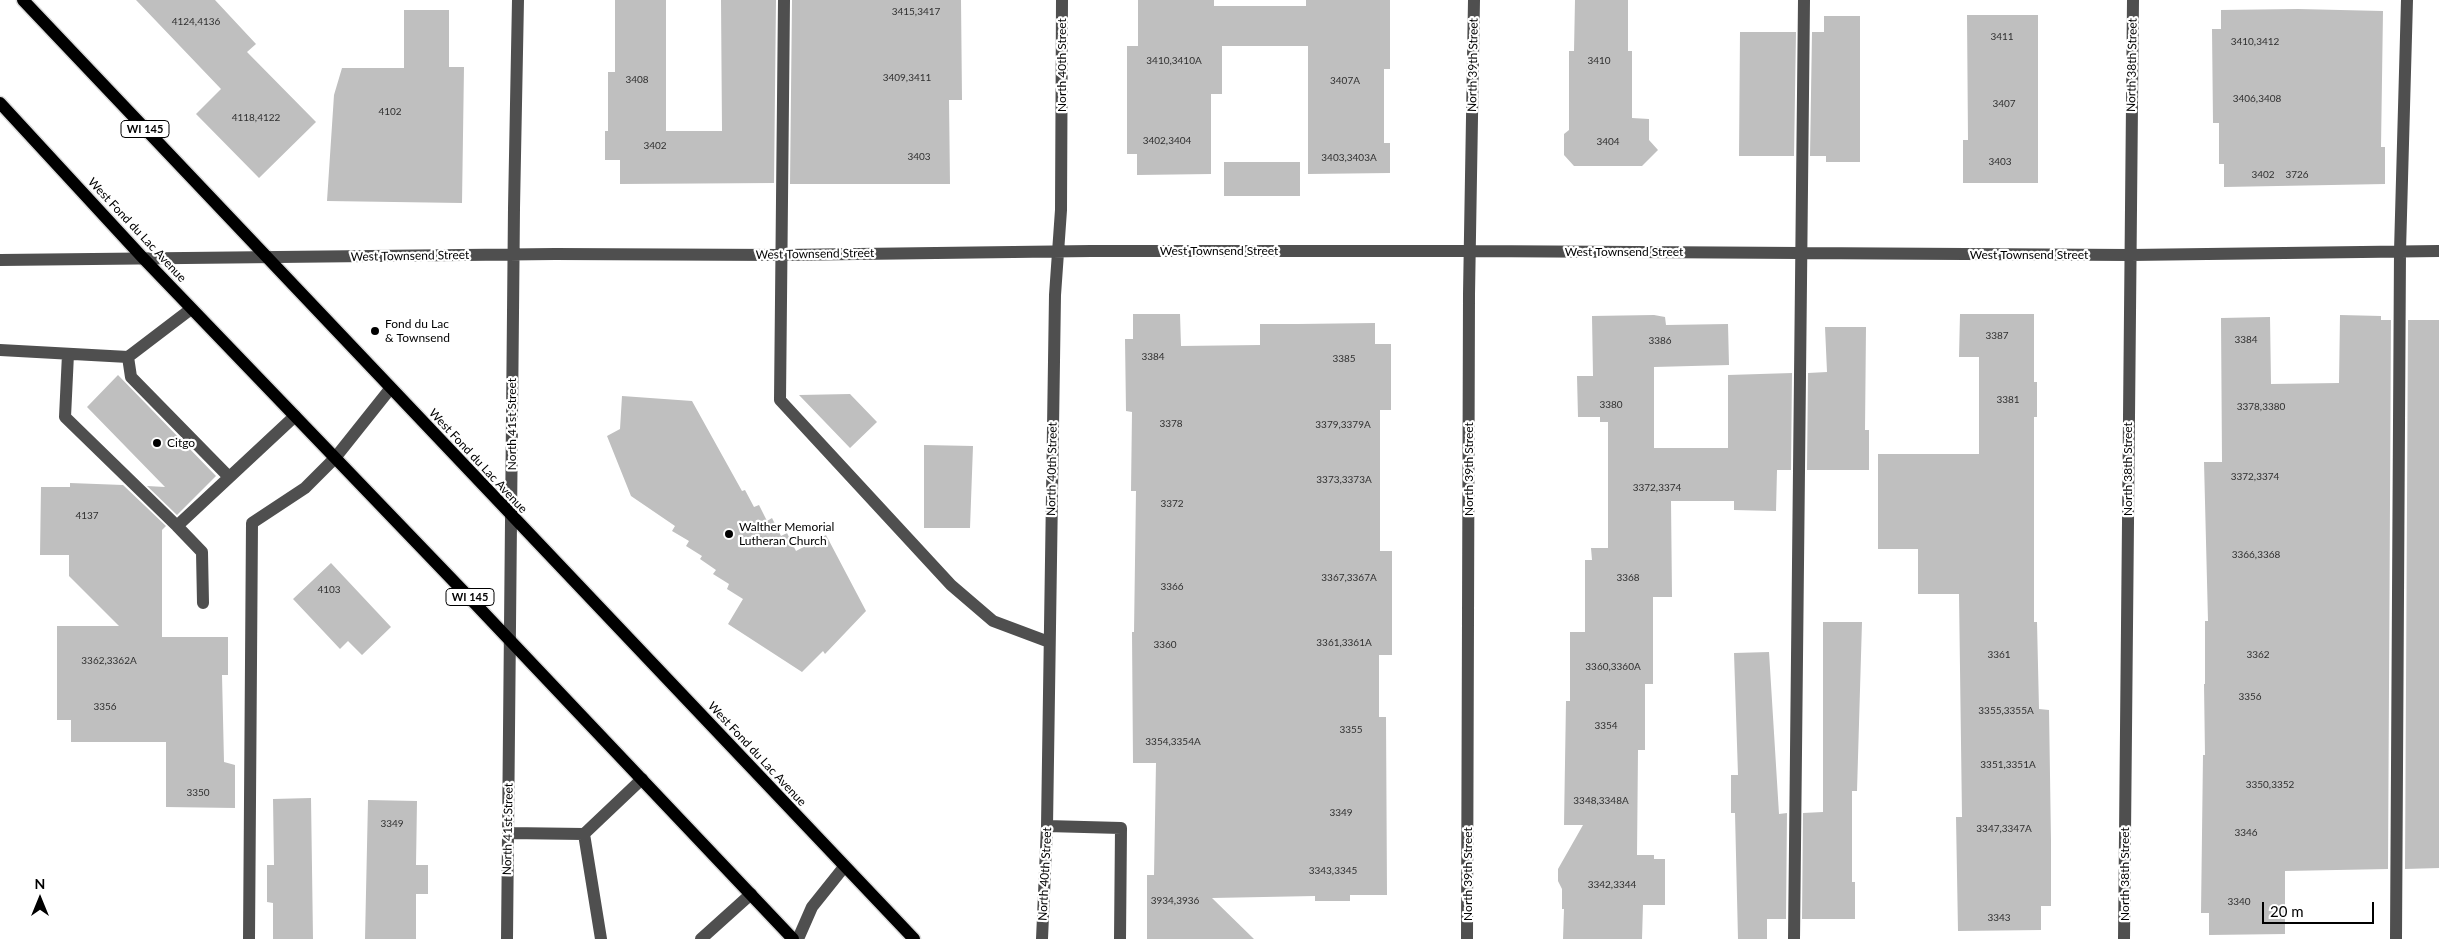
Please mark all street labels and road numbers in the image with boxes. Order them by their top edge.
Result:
street label: North 40th Street [1055,18,1069,112]
street label: North 39th Street [1465,18,1481,112]
street label: North 38th Street [2124,18,2140,112]
road number: WI 145 [121,120,169,138]
street label: West Fond du Lac Avenue [85,175,189,285]
street label: West Townsend Street [1160,244,1278,258]
street label: West Townsend Street [1565,245,1683,259]
street label: West Townsend Street [756,246,874,262]
street label: West Townsend Street [351,248,469,264]
street label: West Townsend Street [1970,248,2088,262]
street label: North 41st Street [505,378,519,470]
street label: West Fond du Lac Avenue [426,406,530,516]
street label: North 40th Street [1044,422,1060,516]
street label: North 39th Street [1462,422,1476,516]
street label: North 38th Street [2121,422,2135,516]
road number: WI 145 [446,588,494,606]
street label: West Fond du Lac Avenue [705,699,809,809]
street label: North 41st Street [500,783,516,875]
street label: North 40th Street [1035,827,1055,921]
street label: North 39th Street [1461,827,1475,921]
street label: North 38th Street [2118,827,2132,921]

